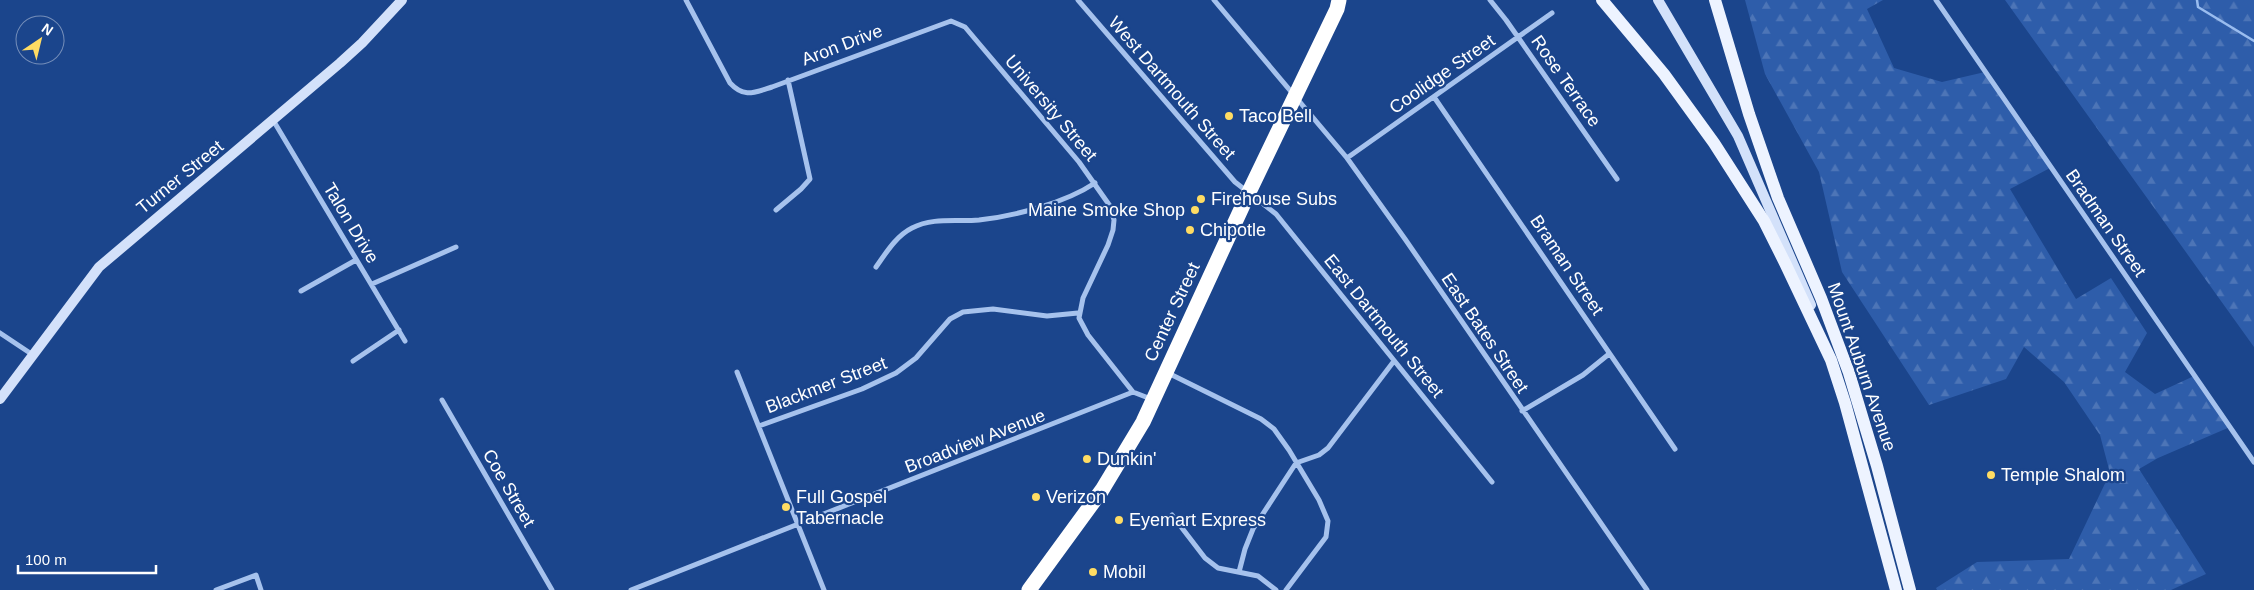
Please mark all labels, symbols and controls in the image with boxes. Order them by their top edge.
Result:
street label: West Dartmouth Street [1105,12,1239,164]
north arrow [15,15,65,65]
text: N [39,20,56,39]
street label: Aron Drive [799,20,885,70]
street label: Coolidge Street [1385,30,1499,118]
street label: Rose Terrace [1527,32,1605,130]
street label: University Street [1001,51,1101,165]
place label: Taco Bell [1239,106,1312,126]
marker: Taco Bell [1223,110,1235,122]
street label: Turner Street [133,136,227,218]
street label: Bradman Street [2062,166,2150,280]
street label: Talon Drive [319,179,383,267]
place label: Firehouse Subs [1211,189,1337,209]
marker: Firehouse Subs [1195,193,1207,205]
place label: Maine Smoke Shop [1028,200,1185,220]
marker: Maine Smoke Shop [1189,204,1201,216]
street label: Braman Street [1526,211,1608,319]
place label: Chipotle [1200,220,1266,240]
marker: Chipotle [1184,224,1196,236]
street label: East Dartmouth Street [1320,251,1448,401]
street label: Center Street [1140,259,1204,365]
street label: East Bates Street [1438,269,1532,397]
street label: Mount Auburn Avenue [1824,280,1900,454]
street label: Blackmer Street [763,353,889,417]
street label: Broadview Avenue [902,405,1048,477]
street label: Coe Street [479,446,539,530]
place label: Dunkin' [1097,449,1156,469]
marker: Dunkin' [1081,453,1093,465]
place label: Temple Shalom [2001,465,2125,485]
marker: Temple Shalom [1985,469,1997,481]
place label: Full Gospel Tabernacle [796,487,887,528]
place label: Verizon [1046,487,1106,507]
marker: Verizon [1030,491,1042,503]
marker: Full Gospel Tabernacle [780,501,792,513]
place label: Eyemart Express [1129,510,1266,530]
marker: Eyemart Express [1113,514,1125,526]
scale bar [18,542,155,574]
text: 100 m [25,551,67,568]
place label: Mobil [1103,562,1146,582]
marker: Mobil [1087,566,1099,578]

